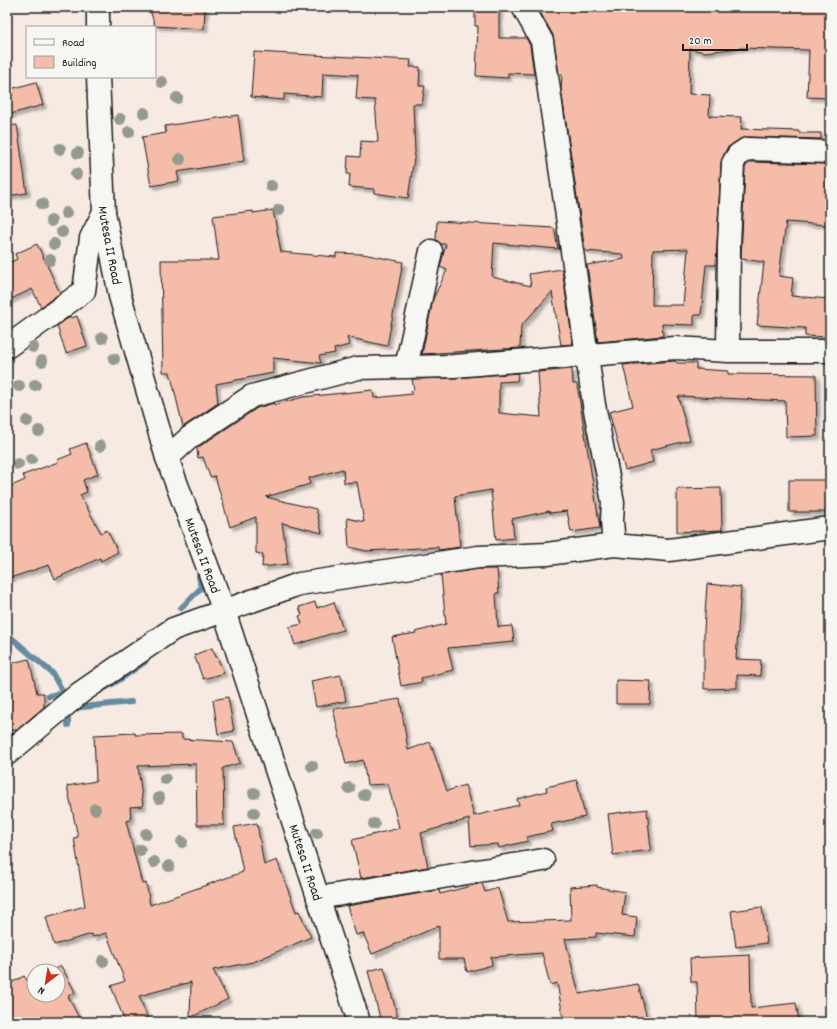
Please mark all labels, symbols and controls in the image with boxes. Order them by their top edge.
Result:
legend [26,26,156,78]
scale bar [683,26,747,52]
text: 20 m [689,33,712,50]
text: Road [62,35,84,52]
text: Building [62,55,97,72]
street label: Mutesa II Road [92,206,126,287]
street label: Mutesa II Road [178,515,225,597]
street label: Mutesa II Road [283,822,327,904]
north arrow [26,963,66,1003]
text: N [35,981,48,998]

